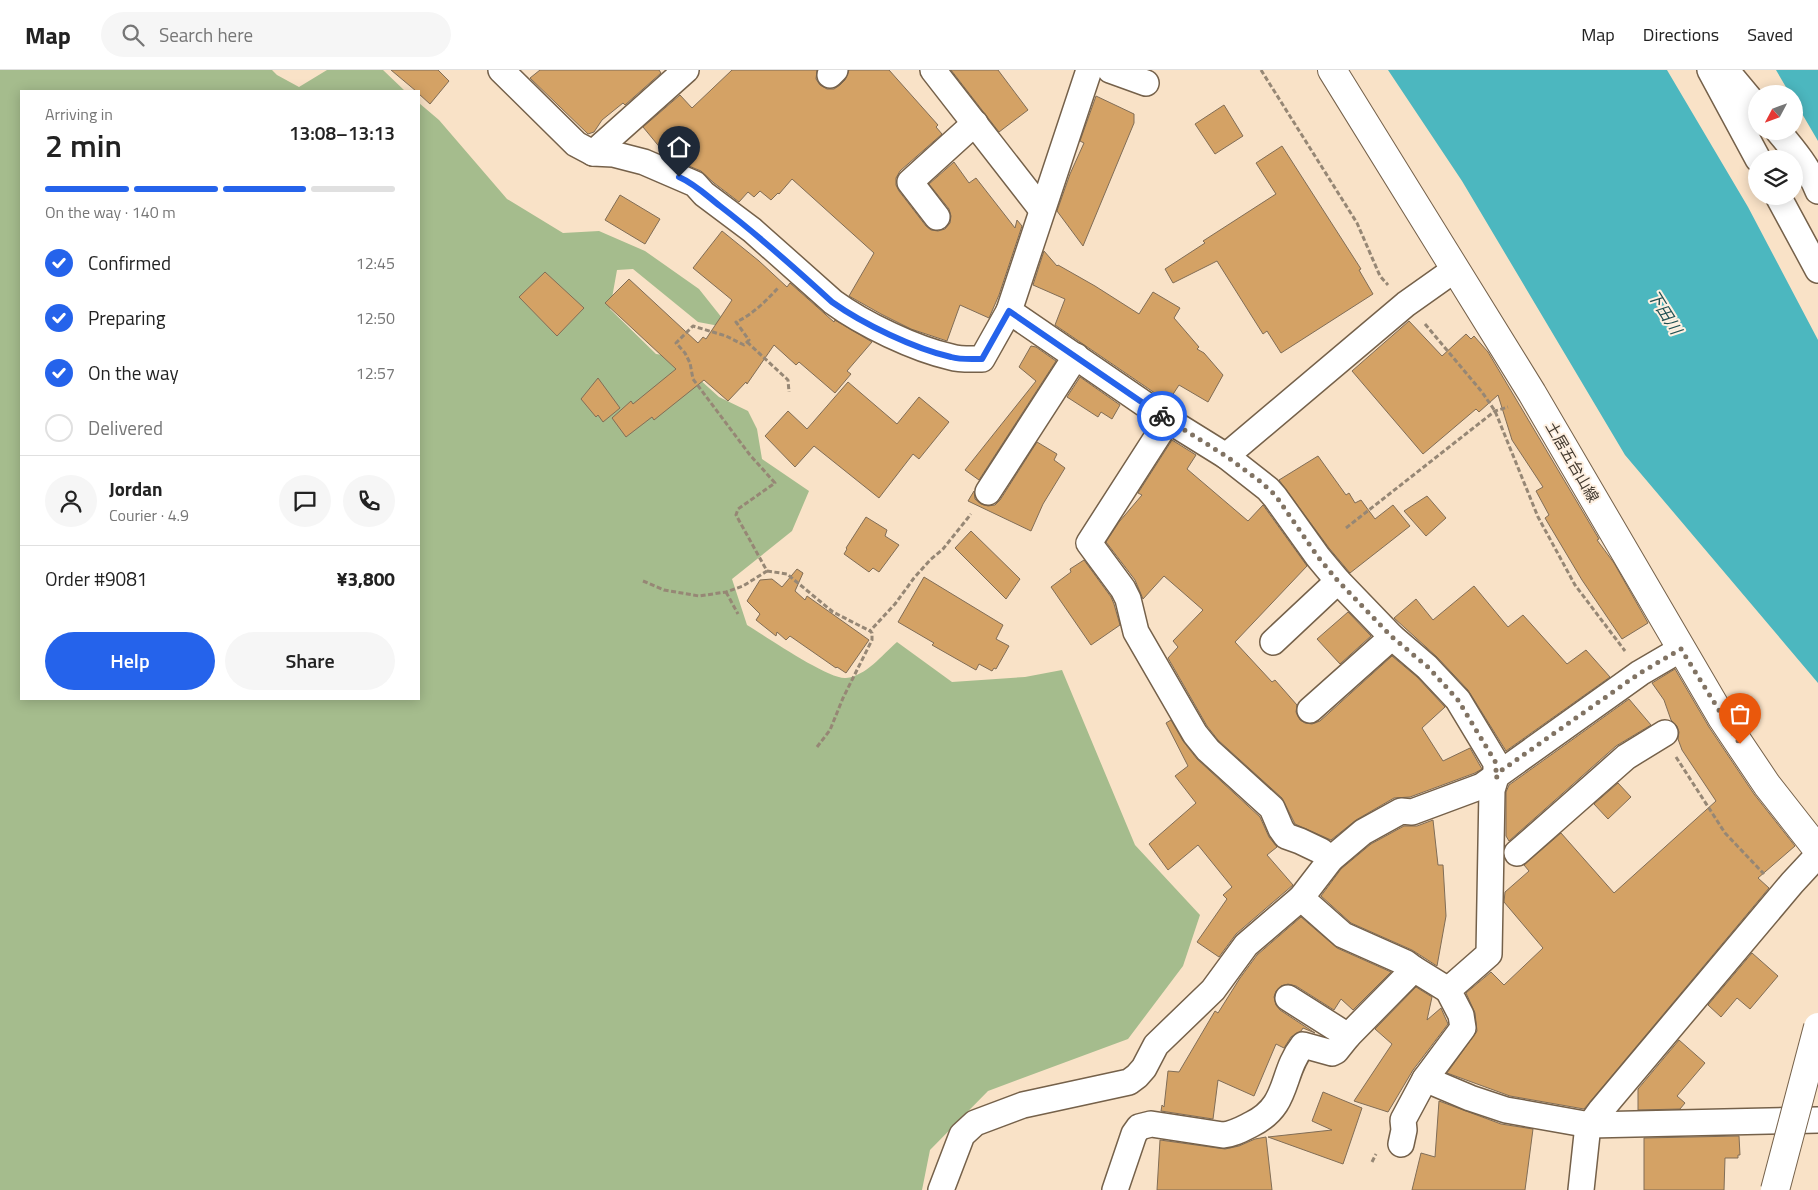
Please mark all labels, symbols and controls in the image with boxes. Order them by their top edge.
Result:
search box [101,12,451,57]
text: Map [25,17,71,53]
text: Search here [159,20,253,49]
icon: search [119,21,147,49]
text: Map [1581,21,1615,48]
text: Directions [1643,21,1719,48]
text: Saved [1747,21,1793,48]
north arrow [1748,85,1802,140]
map controls [1748,85,1803,205]
text: Arriving in [45,102,113,126]
text: 13:08–13:13 [289,118,395,147]
text: 2 min [45,121,122,169]
pin [658,126,700,177]
icon: home [665,133,693,161]
button: layers [1748,150,1803,205]
text: On the way · 140 m [45,200,176,224]
text: Confirmed [88,248,171,277]
icon: check [45,249,73,277]
text: 12:45 [356,251,395,275]
water label: 下田川 [1642,285,1689,340]
text: Preparing [88,303,165,332]
icon: check [45,304,73,332]
text: 12:50 [356,306,395,330]
text: On the way [88,358,179,387]
icon: check [45,359,73,387]
text: 12:57 [356,361,395,385]
courier [1137,391,1187,441]
icon: bike [1148,402,1176,430]
text: Delivered [88,413,163,442]
street label: 土居五台山線 [1540,417,1605,506]
text: Jordan [109,474,162,503]
button: person [45,475,97,527]
button: chat [279,475,331,527]
button: phone [343,475,395,527]
text: Courier · 4.9 [109,503,189,527]
text: Order #9081 [45,564,147,593]
text: ¥3,800 [337,564,395,593]
button: Help [45,632,215,690]
button: Share [225,632,395,690]
pin [1719,693,1761,744]
icon: bag [1726,700,1754,728]

